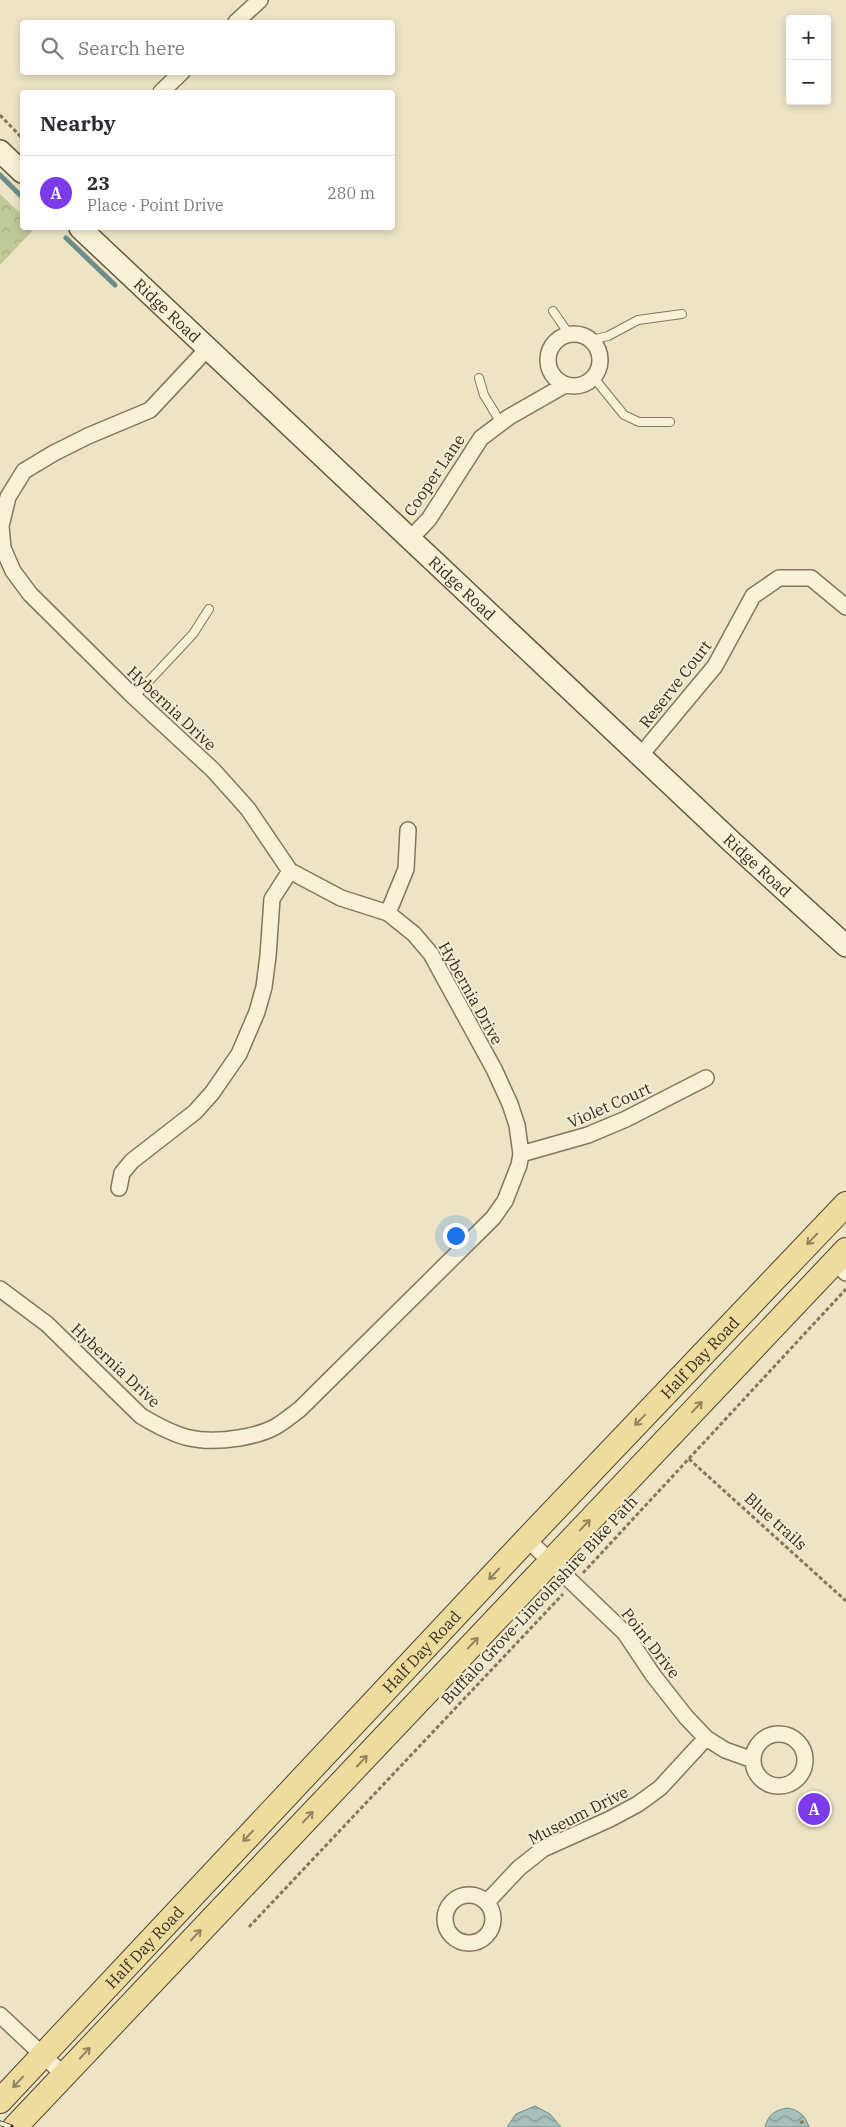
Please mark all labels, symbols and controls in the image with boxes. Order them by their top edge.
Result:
map controls [786,15,831,105]
button: + [786,15,831,60]
search box [20,20,395,75]
icon: search [38,34,66,62]
text: Search here [78,36,185,60]
button: − [786,60,831,105]
text: Nearby [40,109,116,137]
text: 23 [87,171,110,195]
text: A [50,183,62,203]
text: 280 m [327,183,375,203]
text: Place · Point Drive [87,195,224,215]
street label: Ridge Road [130,274,205,347]
street label: Cooper Lane [399,430,469,520]
street label: Ridge Road [425,552,500,624]
street label: Reserve Court [635,636,716,732]
street label: Hybernia Drive [123,662,221,754]
street label: Ridge Road [719,829,796,901]
street label: Hybernia Drive [434,938,508,1048]
street label: Violet Court [564,1078,654,1132]
your location [443,1223,469,1249]
one-way arrow [806,1232,818,1245]
street label: Half Day Road [656,1312,744,1403]
street label: Hybernia Drive [67,1319,165,1411]
one-way arrow [691,1400,703,1413]
one-way arrow [634,1414,646,1426]
street label: Blue trails [741,1488,811,1554]
street label: Buffalo Grove-Lincolnshire Bike Path [437,1491,641,1709]
one-way arrow [579,1518,591,1531]
one-way arrow [488,1568,500,1581]
street label: Point Drive [617,1604,685,1682]
street label: Half Day Road [378,1606,465,1697]
one-way arrow [467,1637,479,1649]
one-way arrow [356,1754,368,1767]
street label: Museum Drive [525,1781,631,1849]
pin: A [798,1790,830,1828]
one-way arrow [302,1811,314,1824]
one-way arrow [242,1830,254,1843]
street label: Half Day Road [101,1902,188,1992]
one-way arrow [190,1929,202,1942]
one-way arrow [79,2047,91,2060]
one-way arrow [12,2076,24,2089]

